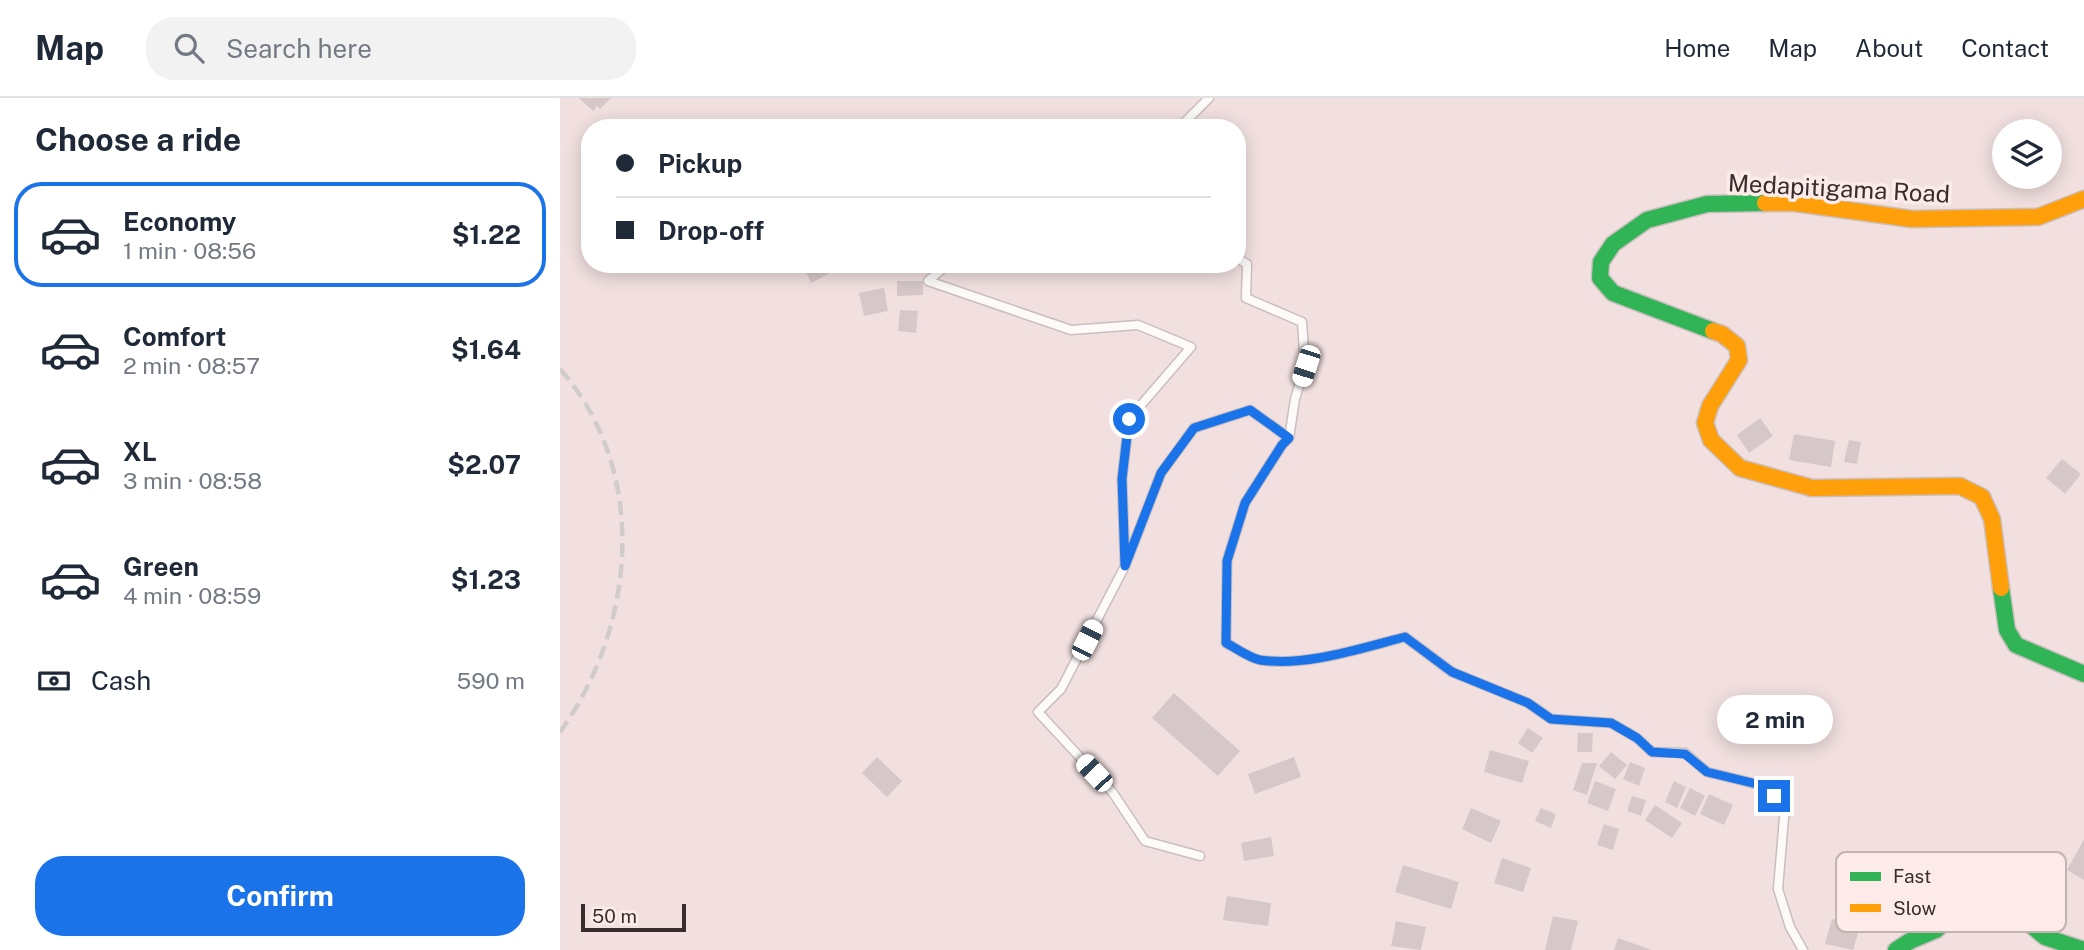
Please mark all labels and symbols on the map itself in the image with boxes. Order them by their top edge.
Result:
street label: Medapitigama Road [1727,168,1951,208]
car [1290,343,1323,389]
route start [1113,403,1145,435]
car [1069,617,1106,663]
callout: 2 min [1716,694,1832,744]
car [1072,750,1117,796]
route end [1758,780,1790,812]
legend [1836,852,2066,932]
text: Fast [1893,865,1931,887]
text: Slow [1893,897,1937,919]
scale bar [581,901,686,933]

